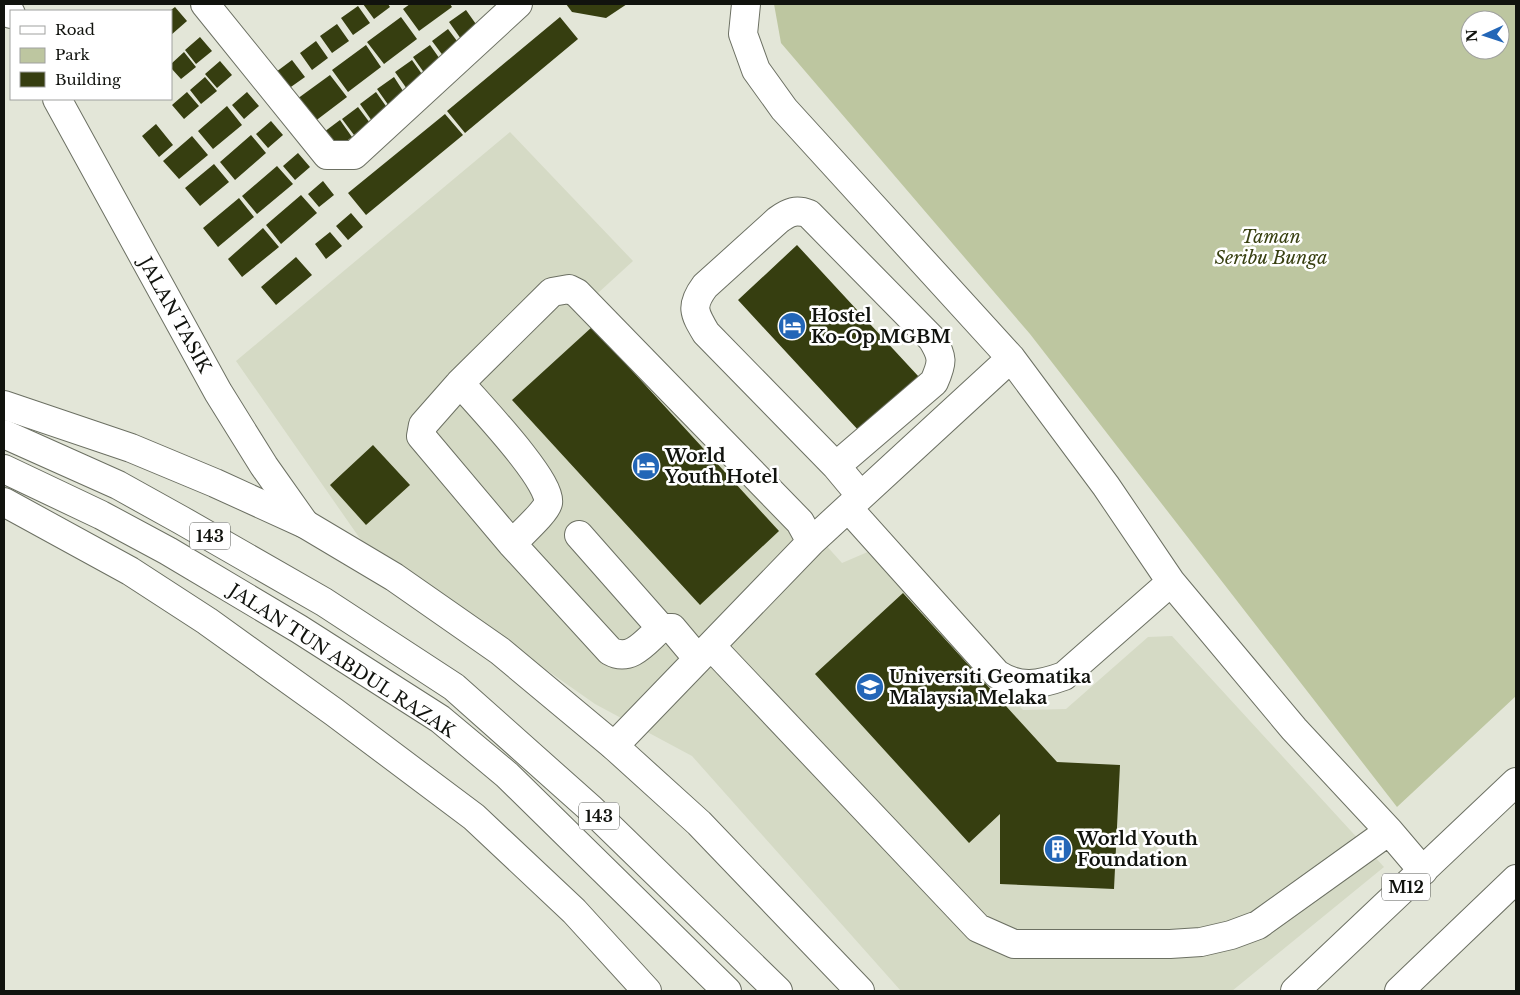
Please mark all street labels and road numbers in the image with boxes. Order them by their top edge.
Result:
street label: JALAN TASIK [133,252,216,377]
road number: 143 [190,522,230,550]
street label: JALAN TUN ABDUL RAZAK [223,578,460,743]
road number: 143 [579,802,619,829]
road number: M12 [1382,874,1430,900]

